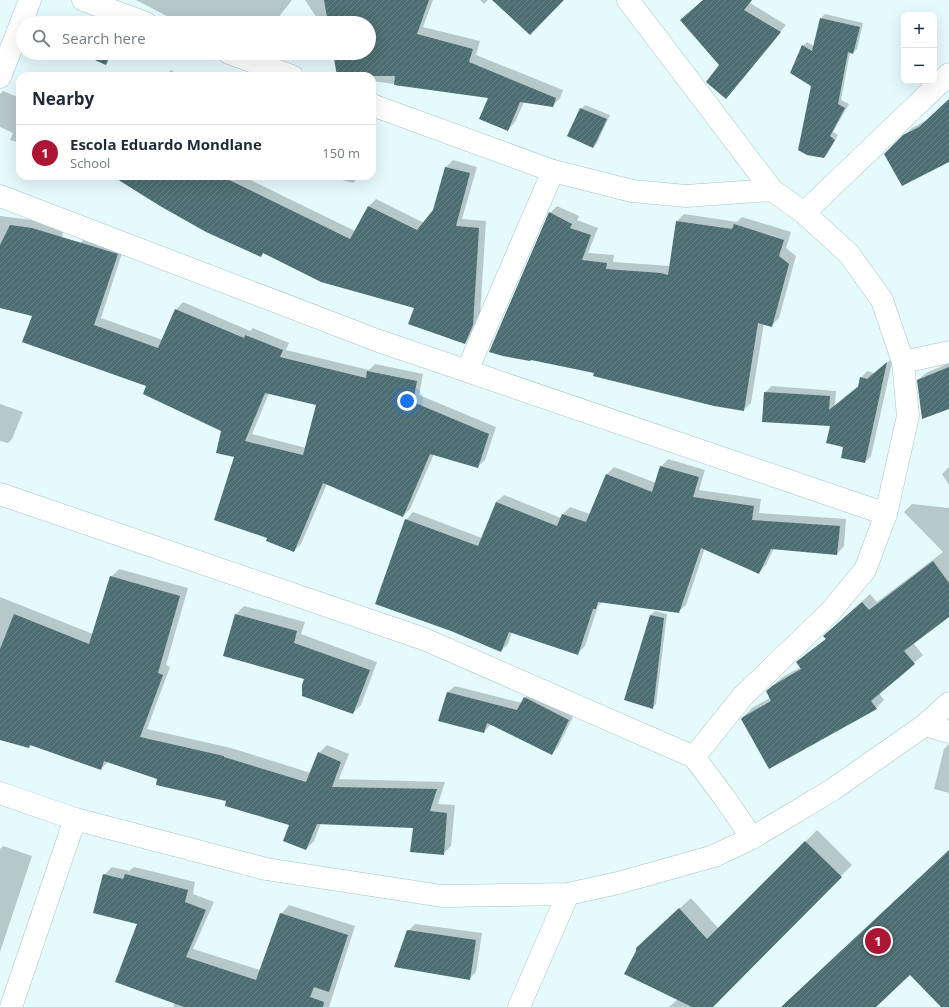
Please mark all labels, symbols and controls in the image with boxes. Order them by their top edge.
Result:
map controls [901,12,937,84]
button: + [901,12,937,48]
search box [16,16,376,60]
icon: search [30,27,52,49]
text: Search here [62,28,146,48]
button: − [901,48,937,84]
text: Nearby [32,87,94,110]
text: Escola Eduardo Mondlane [70,134,262,154]
text: 1 [41,144,49,162]
text: 150 m [322,144,360,162]
text: School [70,154,110,172]
your location [397,391,417,411]
pin: 1 [865,926,891,956]

